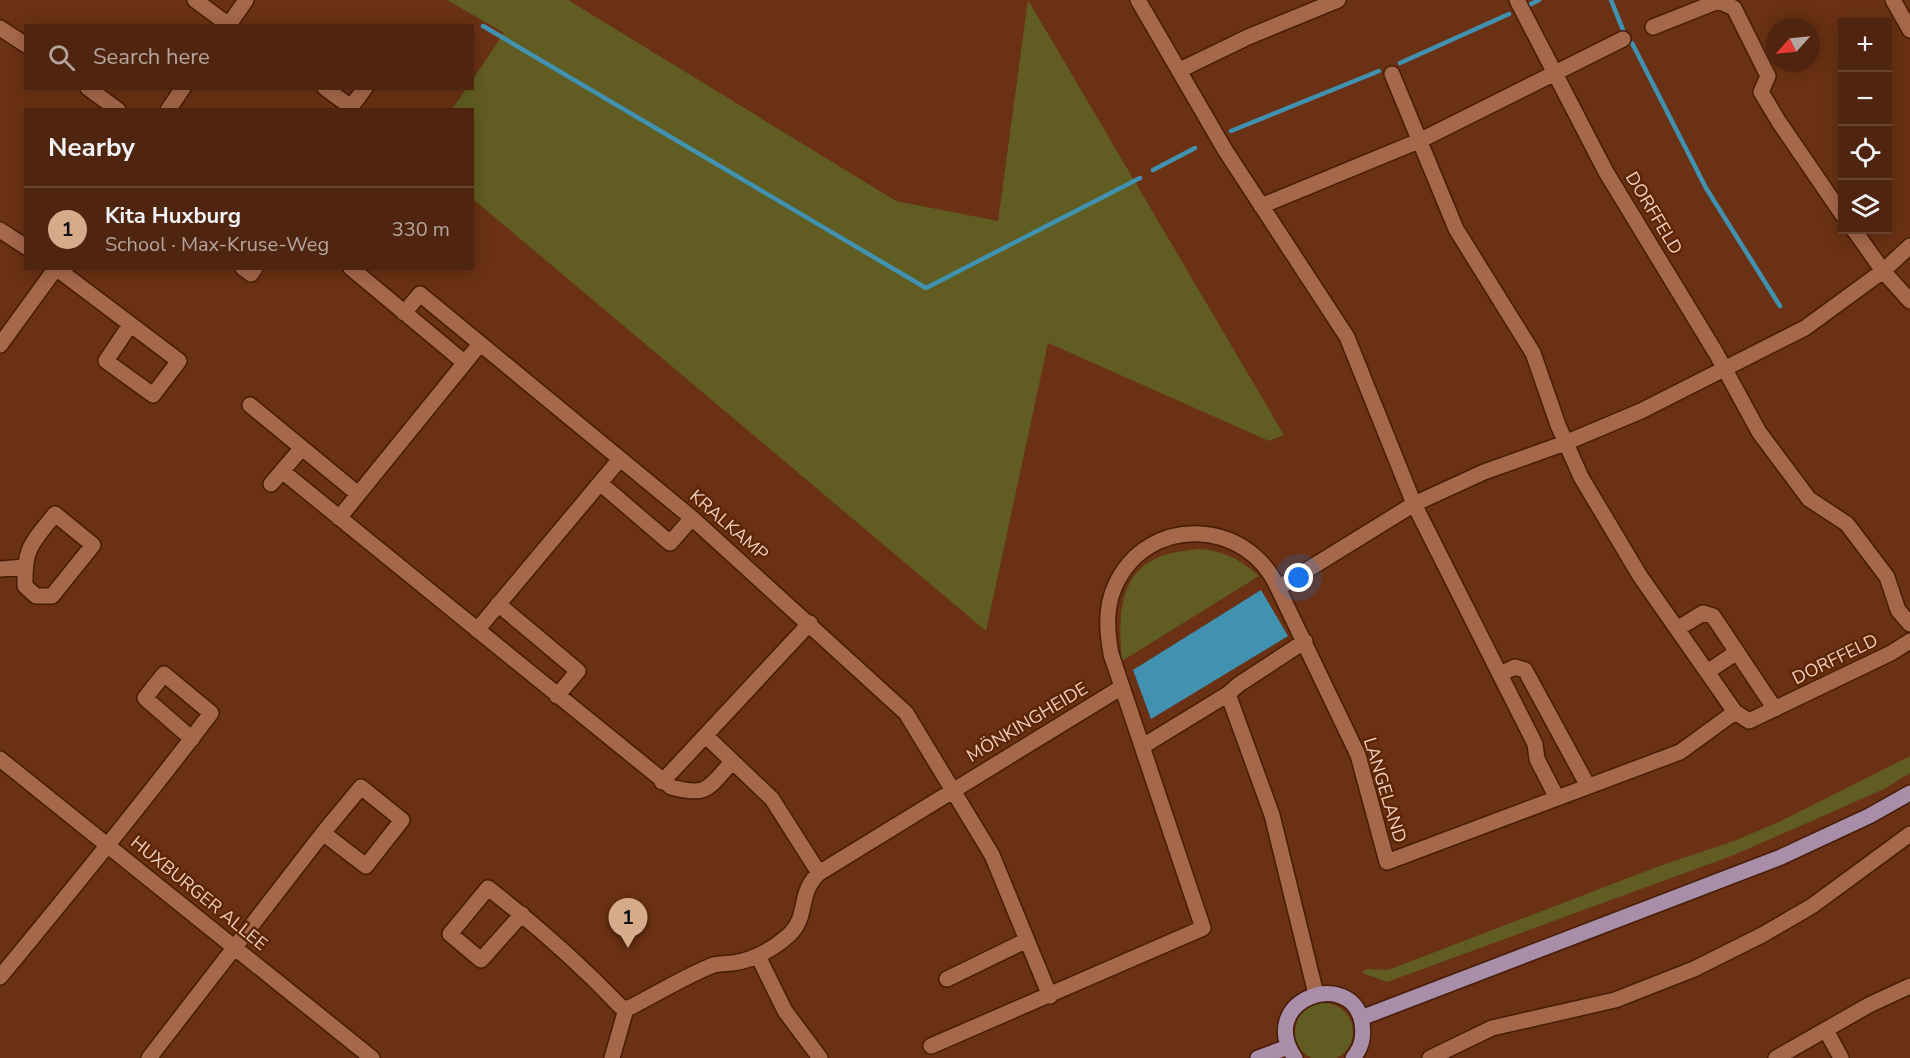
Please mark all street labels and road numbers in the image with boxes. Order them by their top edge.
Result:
street label: DORFFELD [1620,167,1688,259]
street label: KRALKAMP [685,484,773,566]
street label: DORFFELD [1788,628,1882,690]
street label: MÖNKINGHEIDE [962,676,1092,768]
street label: LANGELAND [1358,735,1412,845]
street label: HUXBURGER ALLEE [126,830,272,956]

